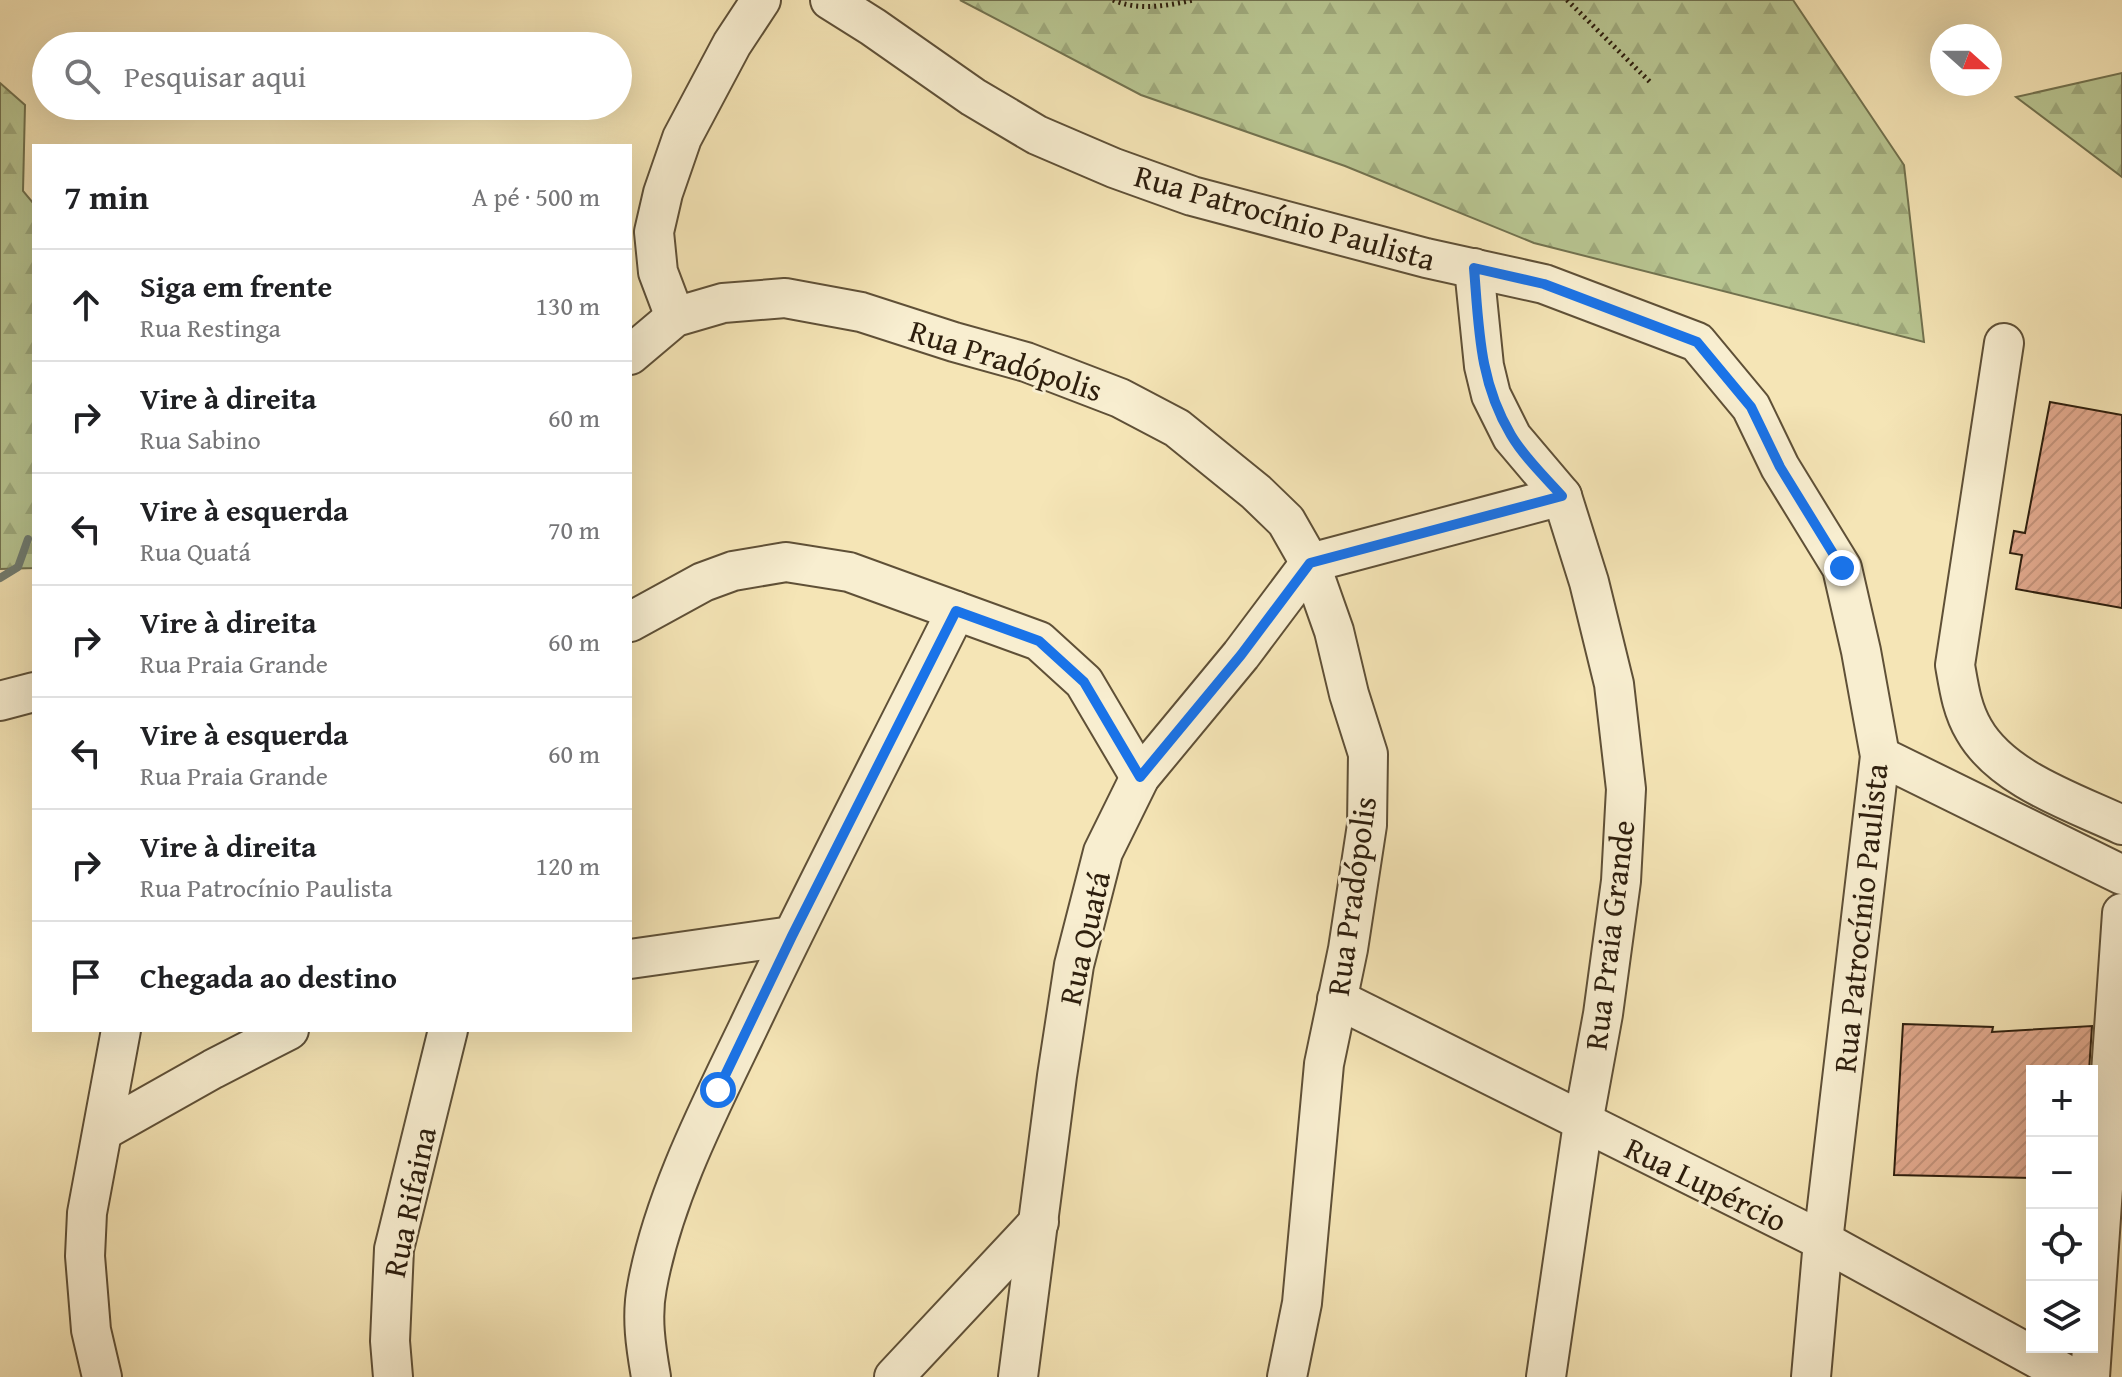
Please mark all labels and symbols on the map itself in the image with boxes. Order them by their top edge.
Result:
north arrow [1930,24,2002,96]
street label: Rua Patrocínio Paulista [1129,152,1441,282]
street label: Rua Pradópolis [903,307,1109,413]
route end [1824,550,1860,586]
street label: Rua Patrocínio Paulista [1820,761,1900,1075]
street label: Rua Pradópolis [1314,793,1388,999]
street label: Rua Praia Grande [1572,817,1646,1053]
street label: Rua Quatá [1046,866,1122,1010]
route start [700,1072,736,1108]
street label: Rua Rifaina [370,1122,448,1282]
street label: Rua Lupércio [1617,1124,1795,1244]

